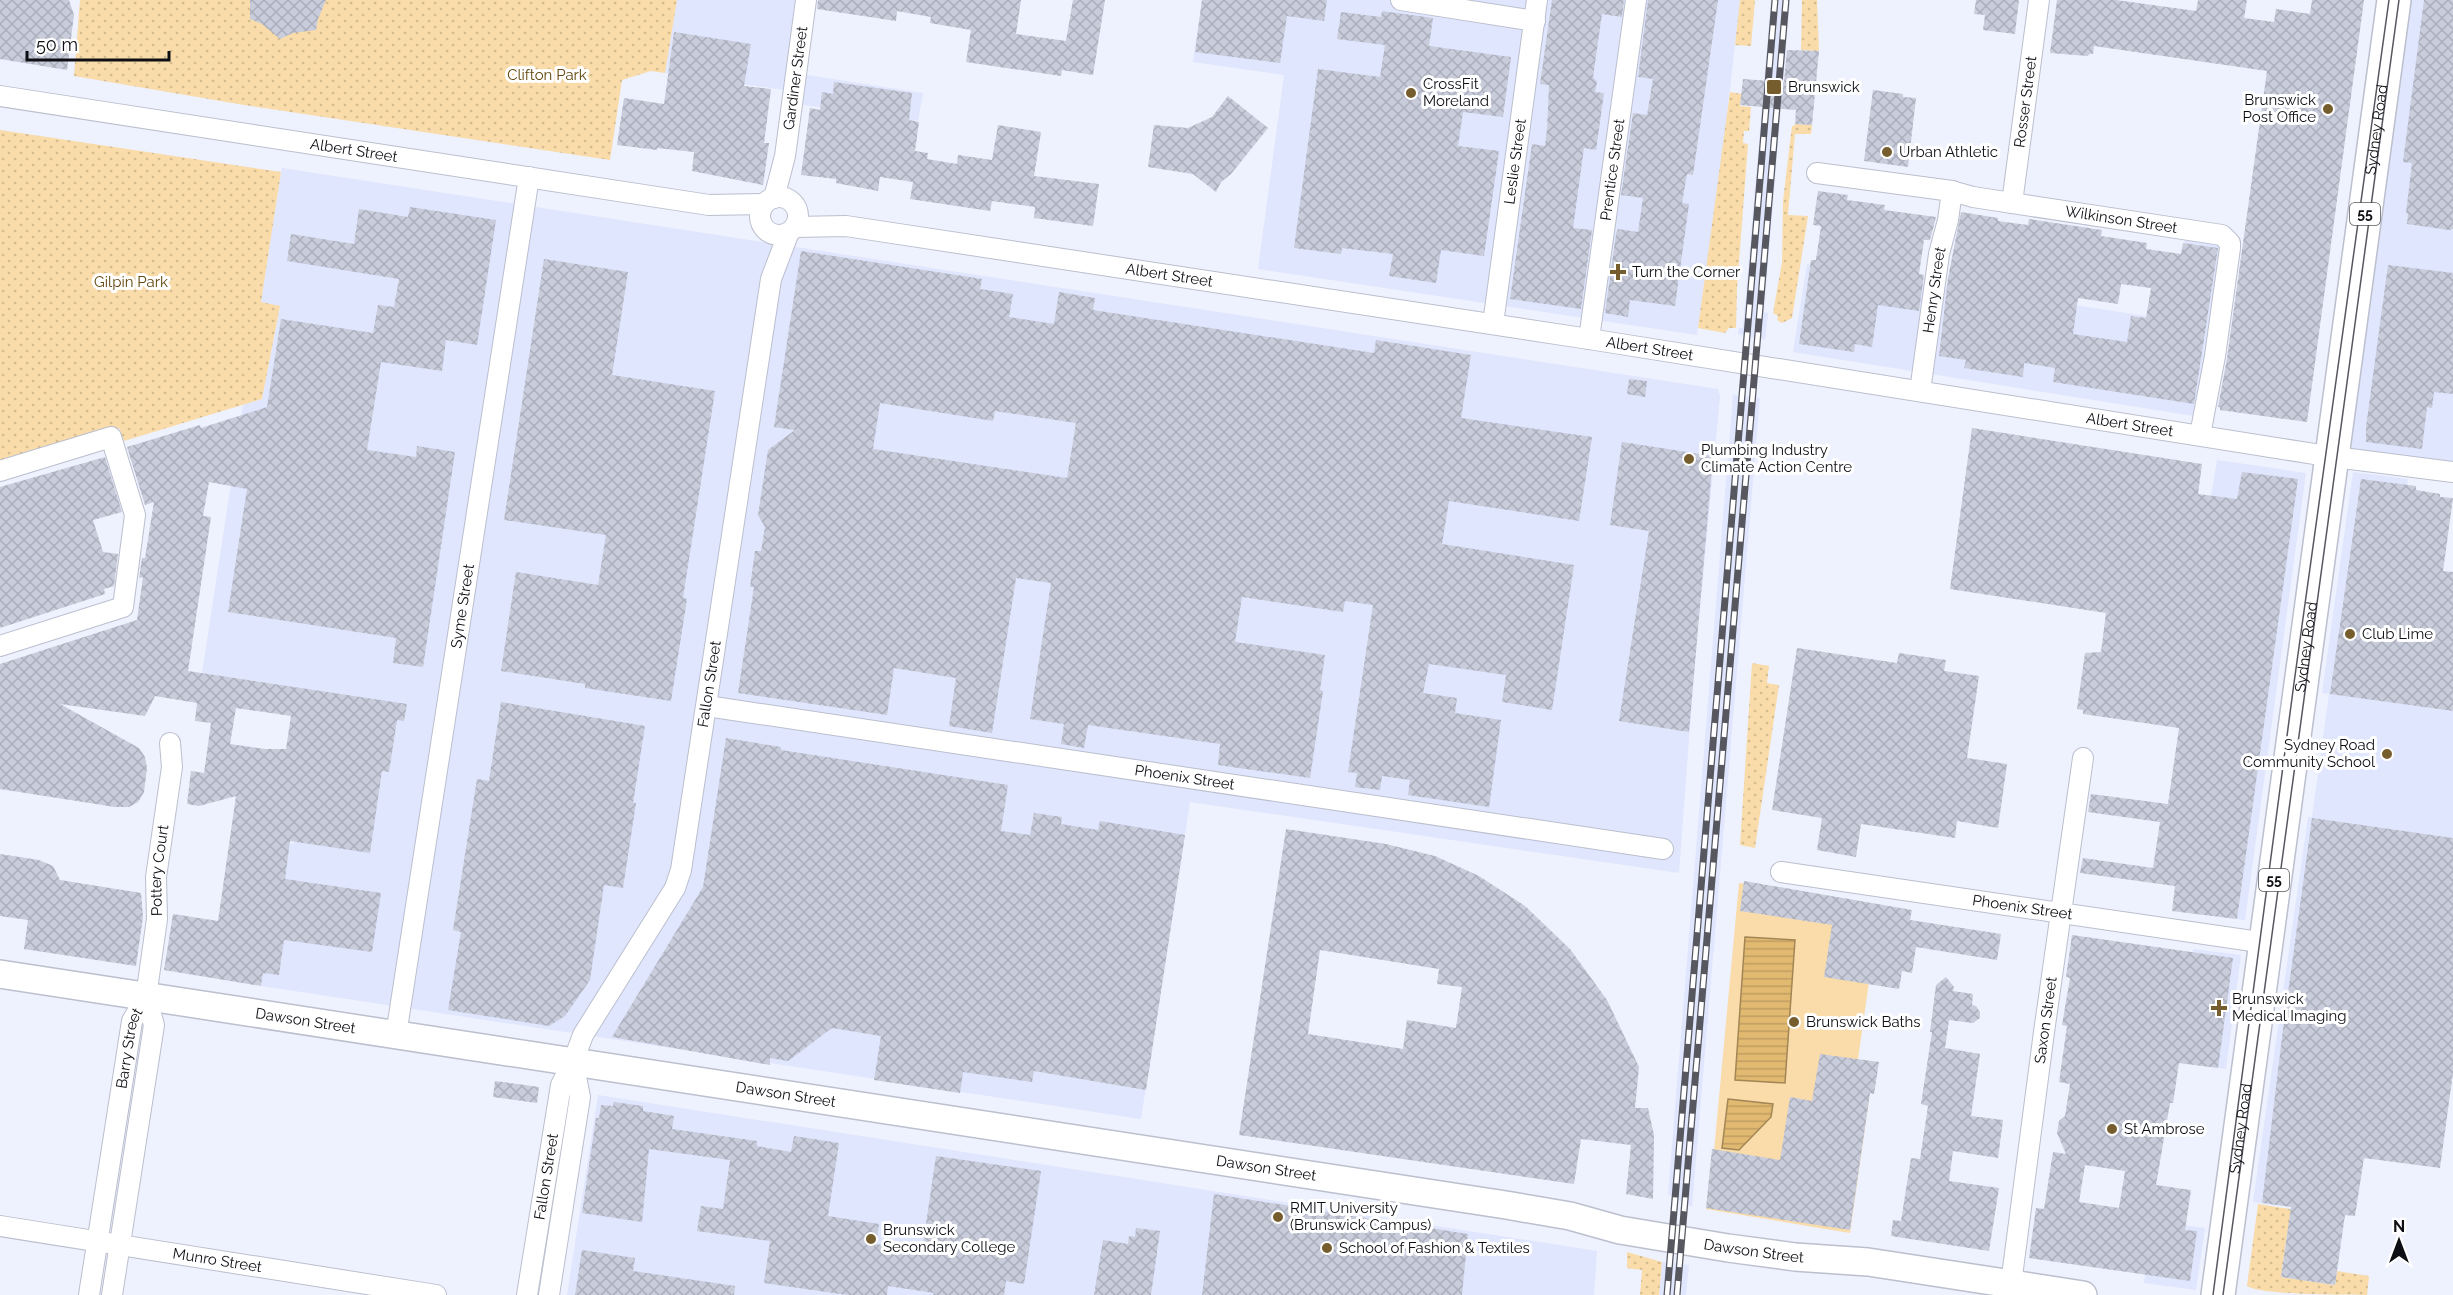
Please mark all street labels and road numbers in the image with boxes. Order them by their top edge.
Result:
street label: Gardiner Street [780,25,811,131]
street label: Rosser Street [2010,55,2040,149]
street label: Sydney Road [2361,83,2391,176]
street label: Leslie Street [1500,118,1530,205]
street label: Prentice Street [1597,118,1628,222]
street label: Albert Street [309,135,399,166]
street label: Wilkinson Street [2064,202,2179,237]
road number: 55 [2350,203,2380,225]
street label: Henry Street [1919,245,1950,334]
street label: Albert Street [1124,260,1214,291]
street label: Albert Street [1605,333,1695,364]
street label: Albert Street [2085,409,2175,441]
street label: Syme Street [447,563,478,650]
street label: Sydney Road [2291,601,2321,693]
street label: Fallon Street [694,639,725,729]
street label: Phoenix Street [1133,761,1236,794]
street label: Pottery Court [147,823,173,916]
road number: 55 [2259,869,2289,891]
street label: Phoenix Street [1971,891,2074,924]
street label: Saxon Street [2031,976,2061,1065]
street label: Dawson Street [254,1004,357,1037]
street label: Barry Street [113,1005,147,1090]
street label: Dawson Street [735,1078,837,1111]
street label: Sydney Road [2226,1082,2256,1175]
street label: Fallon Street [530,1132,562,1221]
street label: Dawson Street [1215,1152,1317,1185]
street label: Dawson Street [1702,1235,1805,1267]
street label: Munro Street [171,1244,263,1276]

